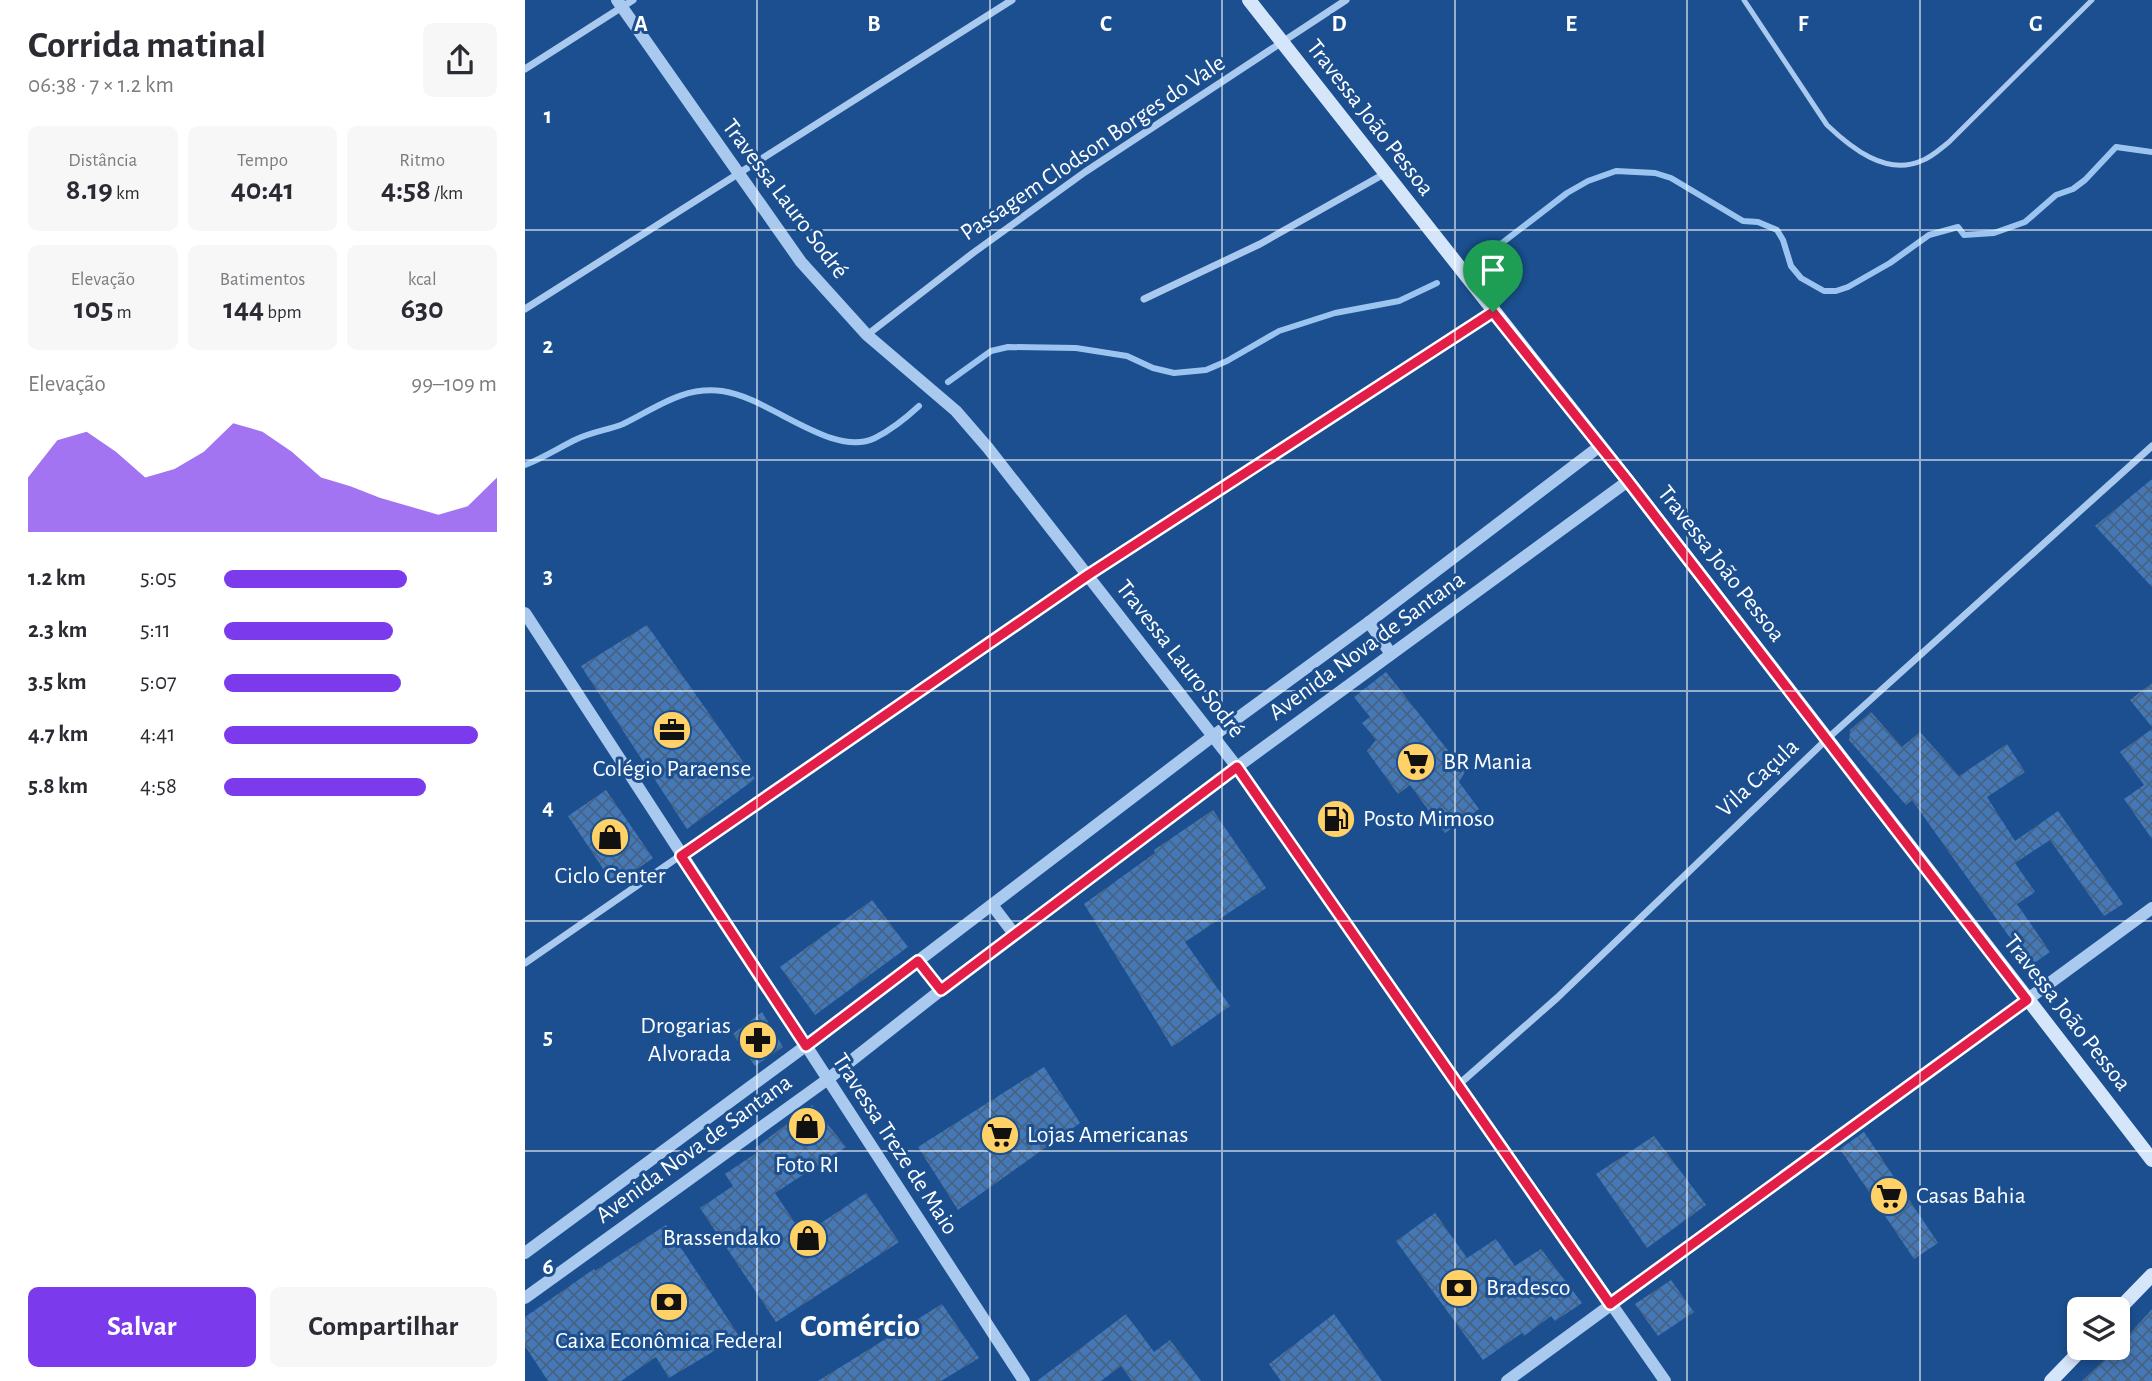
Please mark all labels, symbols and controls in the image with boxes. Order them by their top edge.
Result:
text: A [634,13,648,36]
text: B [867,13,881,36]
text: C [1100,13,1112,36]
text: D [1331,13,1347,36]
text: E [1565,13,1577,36]
text: F [1798,13,1809,36]
text: G [2029,13,2043,36]
button: share [423,23,497,97]
text: Corrida matinal [28,27,266,65]
street label: Travessa João Pessoa [1302,35,1438,201]
street label: Passagem Clodson Borges do Vale [956,50,1230,246]
text: 06:38 · 7 × 1.2 km [28,74,174,97]
text: 1 [544,105,552,128]
street label: Travessa Lauro Sodré [717,115,853,283]
text: Distância [68,151,137,170]
text: Tempo [237,151,288,170]
text: Ritmo [399,151,445,170]
text: 8.19 [66,175,113,205]
text: 40:41 [231,175,294,205]
text: 4:58 [381,175,431,205]
text: km [113,184,140,203]
text: /km [431,184,463,203]
pin [1463,240,1523,312]
icon: arrive [1474,251,1512,289]
text: Elevação [71,270,135,289]
text: Batimentos [220,270,305,289]
text: kcal [408,270,437,289]
text: 105 [74,294,113,324]
text: 144 [223,294,264,324]
text: 630 [401,294,444,324]
text: m [113,303,132,322]
text: bpm [264,303,302,322]
text: 2 [543,335,554,358]
text: Elevação [28,373,106,396]
text: 99–109 m [411,373,497,396]
street label: Travessa João Pessoa [1653,481,1789,647]
text: 3 [543,565,553,588]
text: 1.2 km [28,567,86,590]
text: 5:05 [140,567,177,590]
street label: Avenida Nova de Santana [1265,567,1469,725]
street label: Travessa Lauro Sodré [1111,576,1249,742]
text: 2.3 km [28,619,87,642]
text: 5:11 [140,619,171,642]
text: 3.5 km [28,671,87,694]
text: 5:07 [140,671,177,694]
office icon: Colégio Paraense [651,709,693,751]
text: 4.7 km [28,723,88,746]
text: 4:41 [140,723,175,746]
street label: Vila Caçula [1712,734,1804,822]
supermarket icon: BR Mania [1395,741,1437,783]
place label: BR Mania [1443,750,1532,774]
place label: Colégio Paraense [593,757,751,781]
text: 5.8 km [28,775,88,798]
text: 4:58 [140,775,177,798]
text: 4 [542,796,554,819]
fuel station icon: Posto Mimoso [1315,798,1357,840]
place label: Posto Mimoso [1363,807,1495,831]
shop icon: Ciclo Center [589,816,631,858]
place label: Ciclo Center [555,864,666,888]
street label: Travessa João Pessoa [1999,930,2135,1096]
place label: Drogarias Alvorada [640,1014,731,1066]
pharmacy icon: Drogarias Alvorada [737,1019,779,1061]
text: 5 [543,1026,553,1049]
street label: Travessa Treze de Maio [828,1049,962,1239]
street label: Avenida Nova de Santana [592,1070,796,1228]
shop icon: Foto RI [786,1105,828,1147]
supermarket icon: Lojas Americanas [979,1114,1021,1156]
place label: Lojas Americanas [1027,1123,1188,1147]
place label: Foto RI [775,1153,839,1177]
supermarket icon: Casas Bahia [1868,1175,1910,1217]
place label: Casas Bahia [1916,1184,2026,1208]
shop icon: Brassendako [787,1217,829,1259]
place label: Brassendako [663,1226,781,1250]
text: 6 [542,1256,554,1279]
bank icon: Bradesco [1438,1267,1480,1309]
place label: Bradesco [1486,1276,1571,1300]
bank icon: Caixa Econômica Federal [648,1281,690,1323]
button: Salvar [28,1287,256,1367]
button: Compartilhar [270,1287,497,1367]
map controls [2067,1297,2130,1360]
button: layers [2067,1297,2130,1360]
district label: Comércio [800,1310,920,1342]
place label: Caixa Econômica Federal [555,1329,783,1353]

